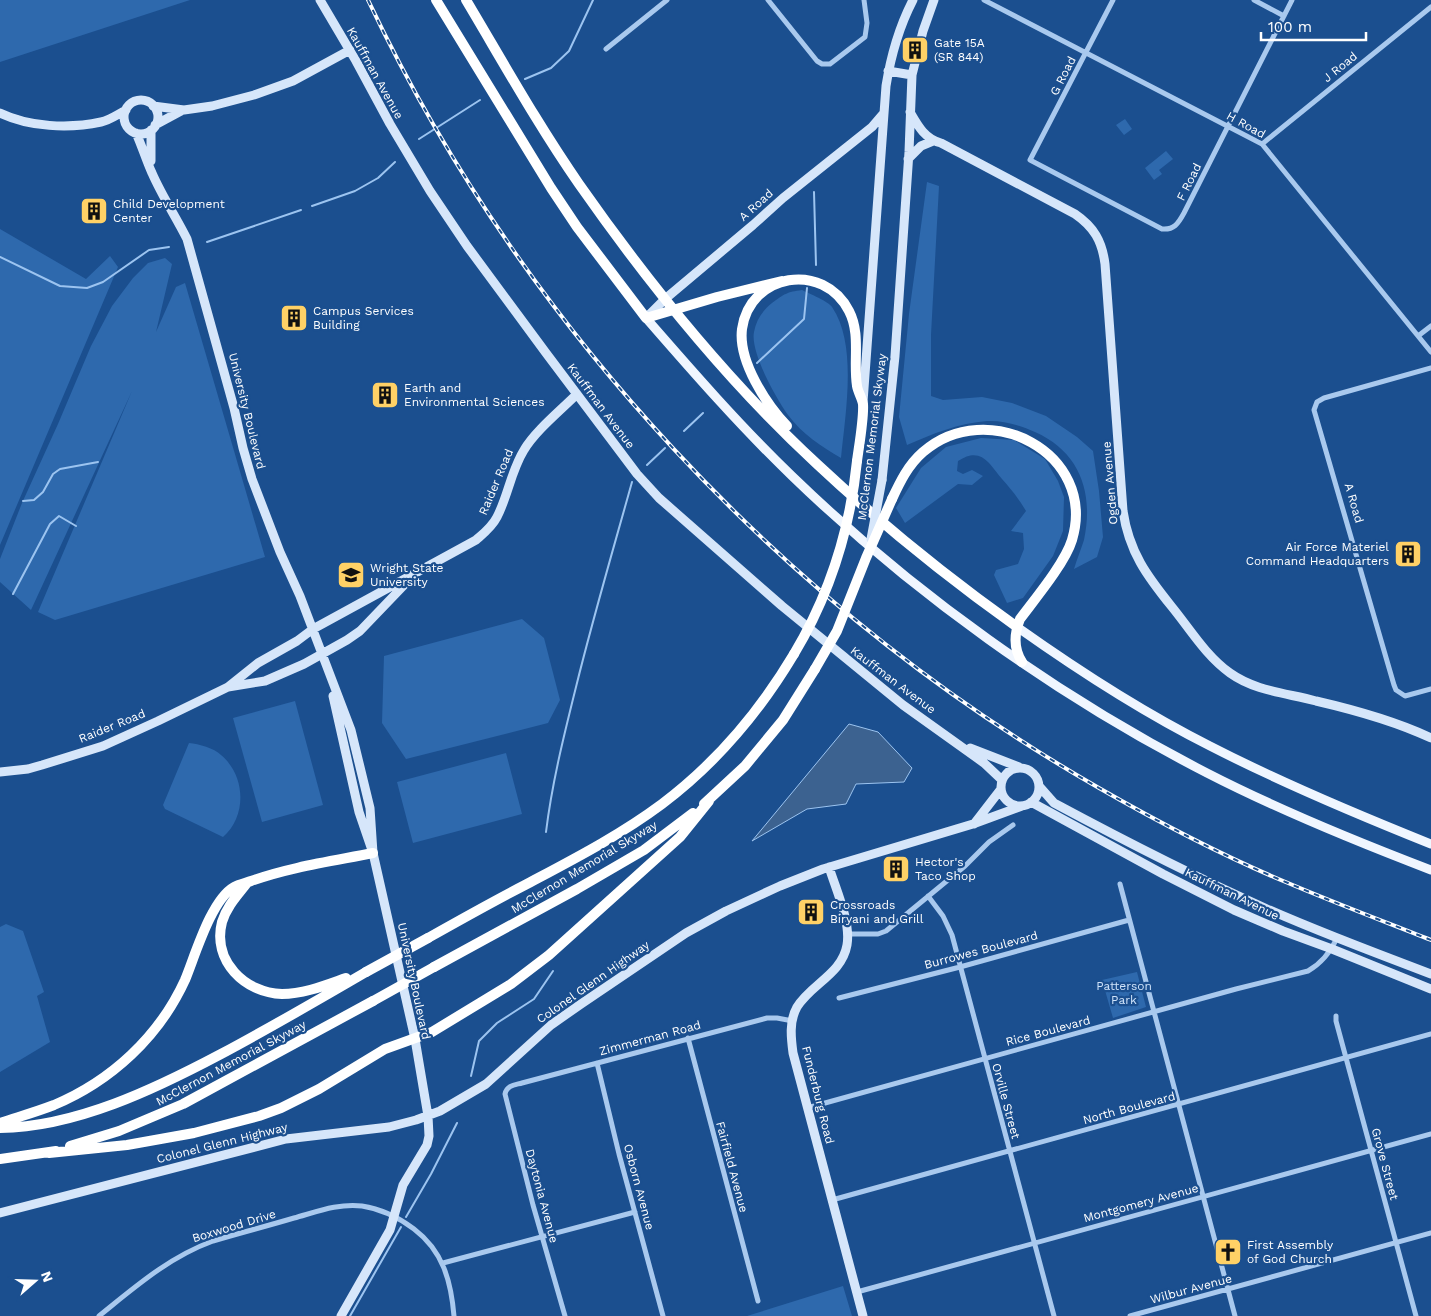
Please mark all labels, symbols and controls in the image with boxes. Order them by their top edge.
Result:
scale bar [1261,10,1366,42]
text: 100 m [1268,18,1312,36]
street label: Kauffman Avenue [344,25,406,122]
building icon: Gate 15A (SR 844) [900,35,930,65]
place label: Gate 15A (SR 844) [934,36,985,64]
street label: J Road [1320,49,1360,85]
street label: G Road [1047,54,1079,98]
street label: H Road [1224,109,1268,141]
street label: F Road [1174,161,1204,203]
street label: A Road [736,186,776,224]
building icon: Child Development Center [79,196,109,226]
place label: Child Development Center [113,197,225,225]
building icon: Campus Services Building [279,303,309,333]
place label: Campus Services Building [313,304,414,332]
street label: University Boulevard [226,351,268,471]
street label: McClernon Memorial Skyway [855,352,889,521]
street label: Kauffman Avenue [564,361,638,451]
building icon: Earth and Environmental Sciences [370,380,400,410]
place label: Earth and Environmental Sciences [404,381,545,409]
street label: Ogden Avenue [1099,441,1121,525]
street label: Raider Road [476,447,516,517]
street label: A Road [1342,481,1366,525]
building icon: Air Force Materiel Command Headquarters [1393,539,1423,569]
place label: Air Force Materiel Command Headquarters [1246,540,1389,568]
school or university icon: Wright State University [336,560,366,590]
place label: Wright State University [370,561,443,589]
street label: Kauffman Avenue [848,643,938,717]
street label: Raider Road [77,706,147,746]
street label: McClernon Memorial Skyway [508,817,660,916]
building icon: Hector's Taco Shop [881,854,911,884]
place label: Hector's Taco Shop [915,855,976,883]
street label: Kauffman Avenue [1183,865,1281,923]
building icon: Crossroads Biryani and Grill [796,897,826,927]
place label: Crossroads Biryani and Grill [830,898,924,926]
street label: University Boulevard [395,921,433,1041]
street label: Burrowes Boulevard [923,928,1039,972]
street label: Colonel Glenn Highway [534,937,653,1026]
park label: Patterson Park [1096,979,1152,1007]
street label: Rice Boulevard [1004,1013,1092,1049]
street label: McClernon Memorial Skyway [154,1017,309,1109]
street label: Zimmerman Road [598,1018,702,1058]
street label: Funderburg Road [799,1045,837,1145]
street label: Orville Street [989,1062,1023,1140]
street label: North Boulevard [1081,1089,1177,1127]
street label: Colonel Glenn Highway [155,1120,290,1166]
street label: Fairfield Avenue [713,1120,751,1214]
street label: Grove Street [1369,1126,1401,1202]
street label: Osborn Avenue [621,1142,657,1232]
street label: Daytonia Avenue [523,1147,561,1245]
street label: Montgomery Avenue [1082,1181,1200,1225]
street label: Boxwood Drive [190,1207,278,1245]
church icon: First Assembly of God Church [1213,1237,1243,1267]
place label: First Assembly of God Church [1247,1238,1334,1266]
north arrow [10,1256,60,1306]
text: N [38,1269,57,1284]
street label: Wilbur Avenue [1149,1271,1233,1307]

